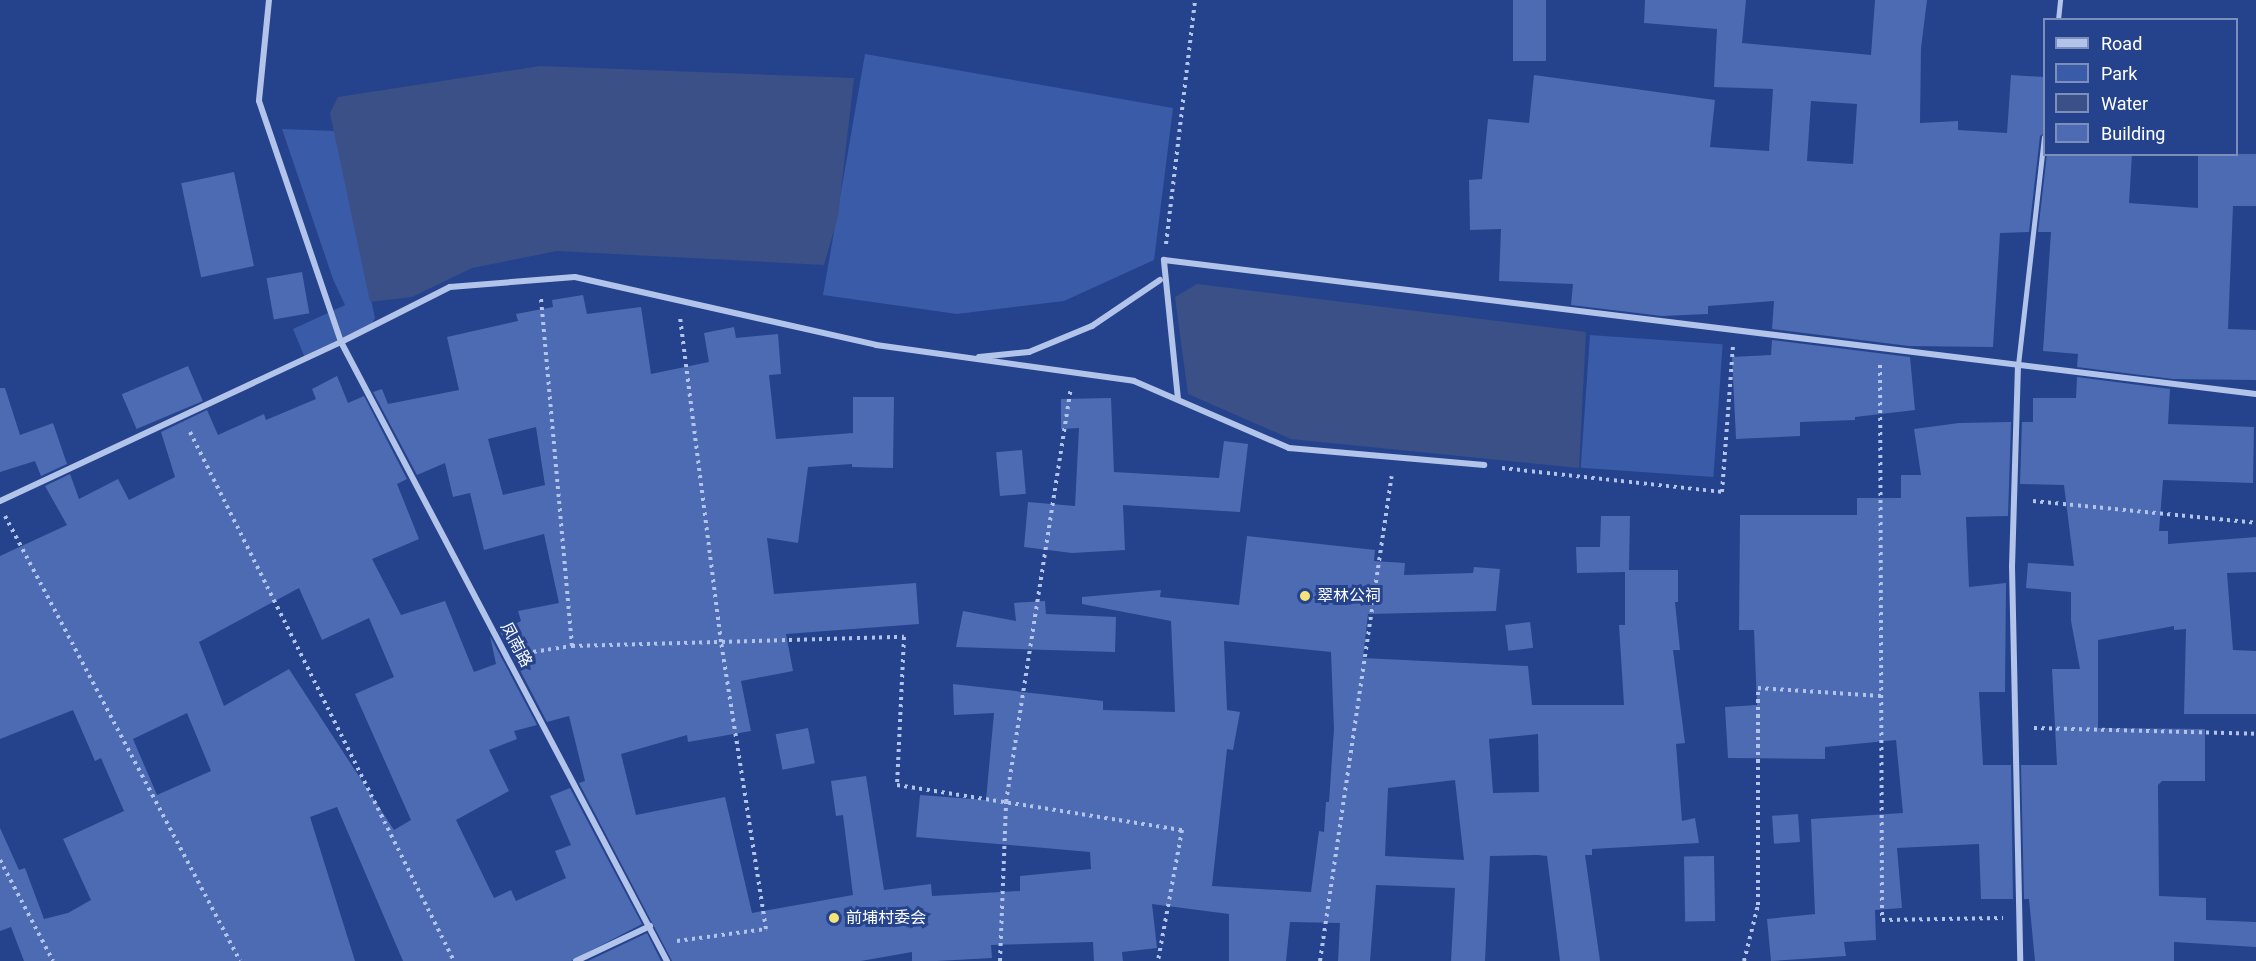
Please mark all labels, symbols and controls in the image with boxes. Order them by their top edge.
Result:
legend [2043,18,2238,156]
text: Road [2101,33,2142,54]
text: Park [2101,63,2137,84]
text: Water [2101,93,2148,114]
text: Building [2101,123,2165,144]
place label: 翠林公祠 [1317,586,1381,606]
marker: 翠林公祠 [1298,589,1312,603]
street label: 凤南路 [496,619,536,671]
place label: 前埔村委会 [846,908,926,928]
marker: 前埔村委会 [827,911,841,925]

